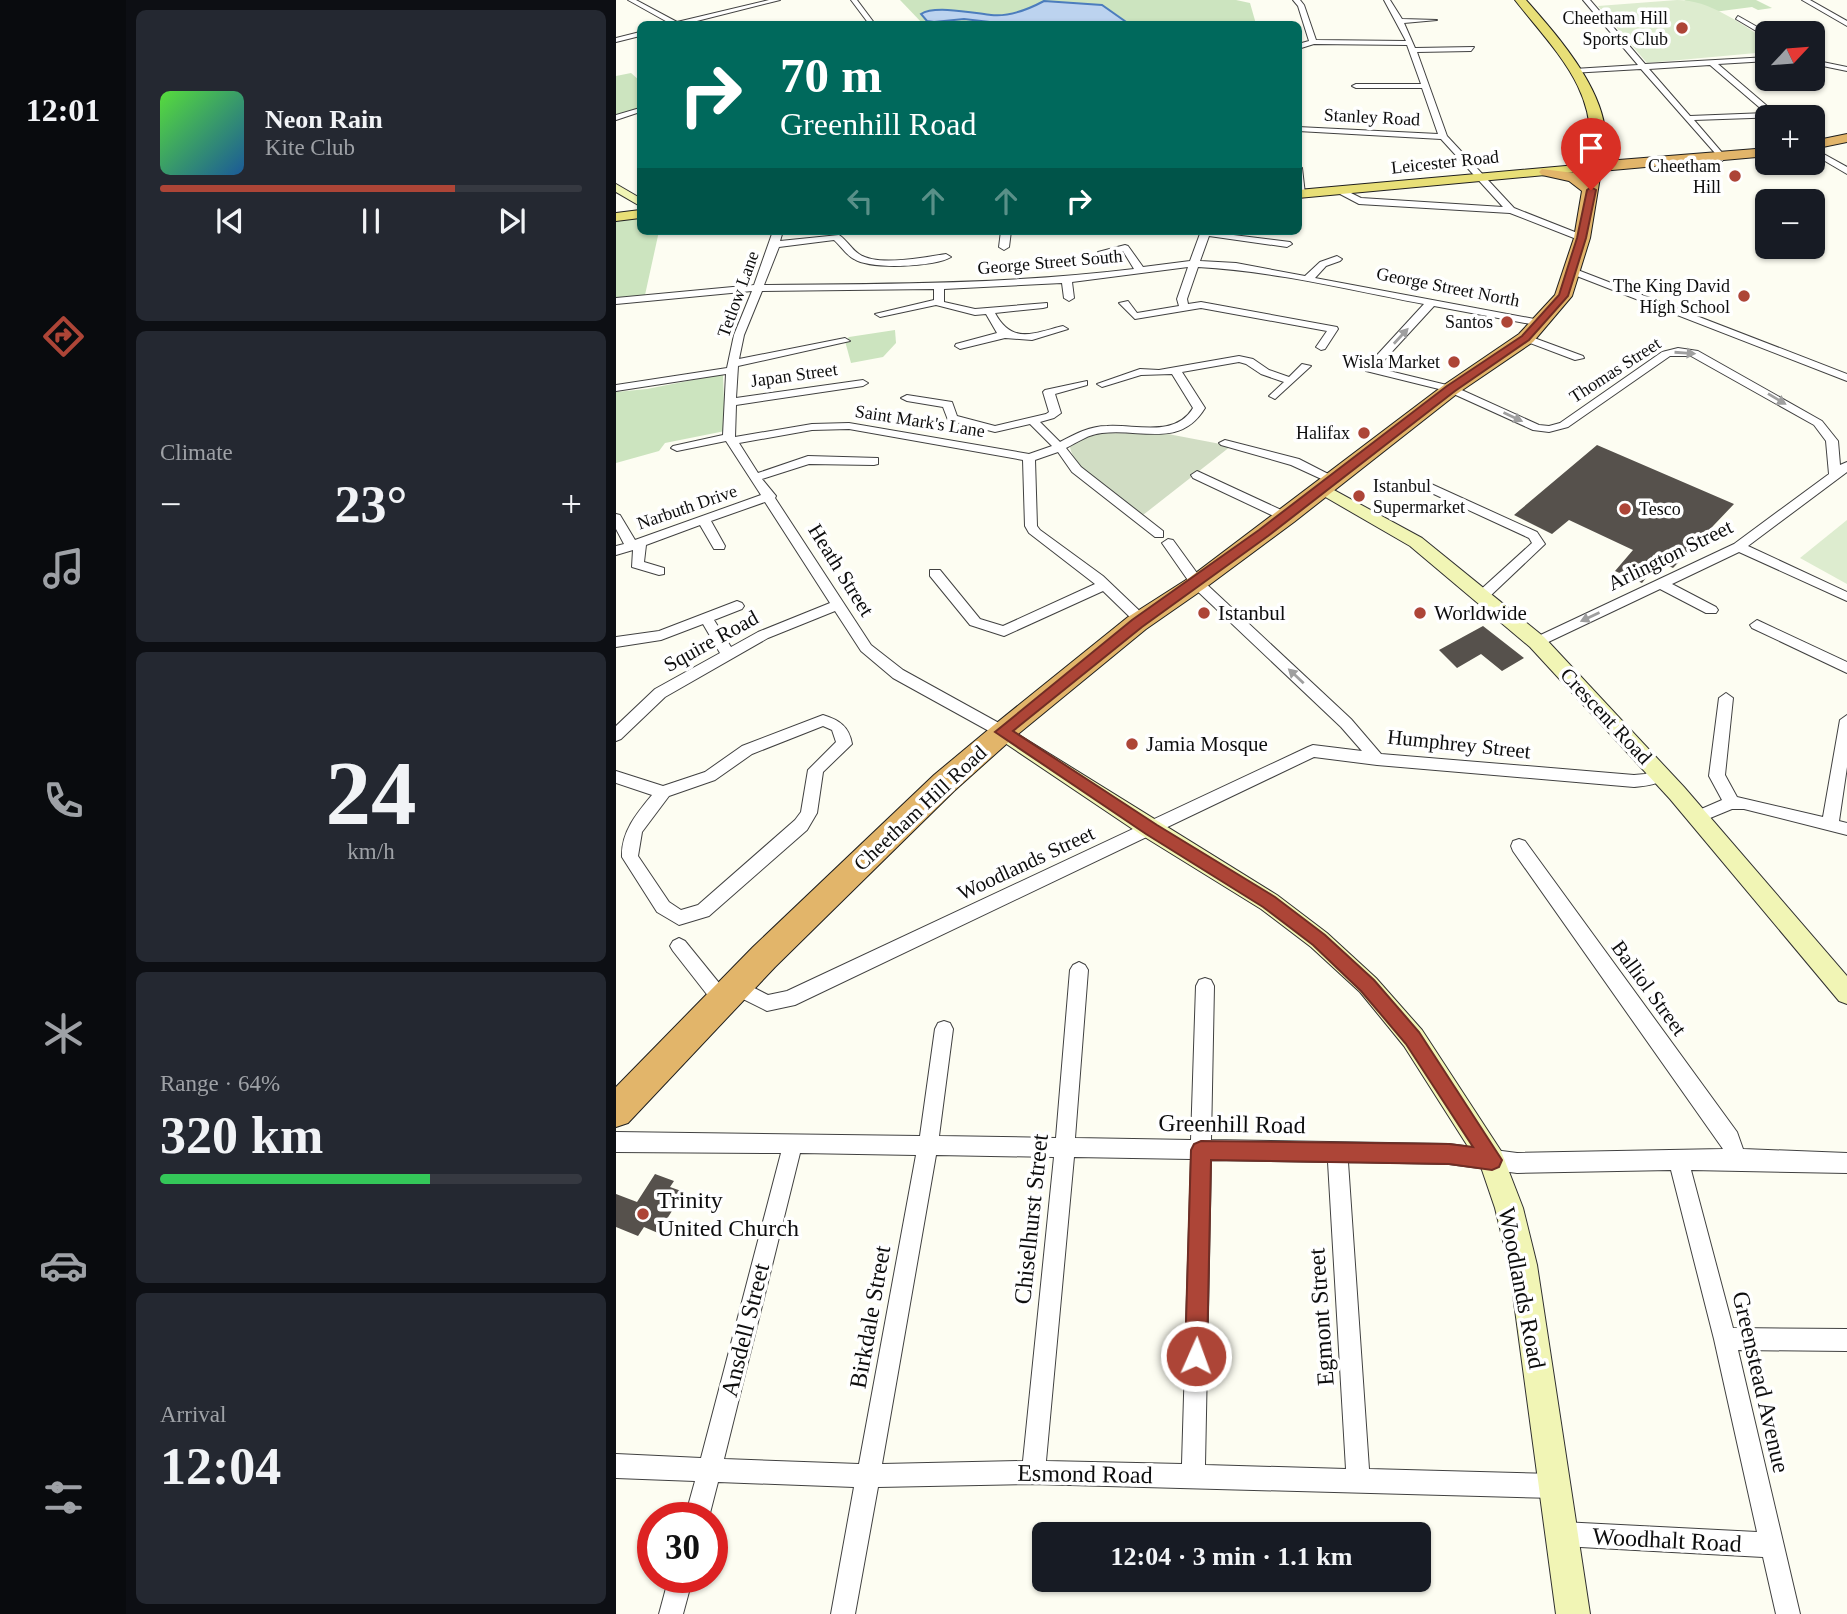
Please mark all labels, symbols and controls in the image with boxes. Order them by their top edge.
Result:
place label: Cheetham Hill Sports Club [1563,8,1668,49]
marker: Cheetham Hill Sports Club [1674,20,1690,36]
north arrow [1755,21,1825,91]
map controls [1755,21,1825,259]
text: 70 m [780,48,882,103]
icon: right [665,49,756,140]
text: 12:01 [26,92,100,128]
street label: Stanley Road [1323,104,1421,130]
text: Neon Rain [265,105,383,134]
button: + [1755,105,1825,175]
text: Greenhill Road [780,106,976,142]
pin [1561,118,1621,190]
icon: arrive [1572,129,1610,167]
text: Kite Club [265,135,355,160]
street label: Leicester Road [1390,146,1500,178]
place label: Cheetham Hill [1648,156,1721,197]
marker: Cheetham Hill [1727,168,1743,184]
icon: left [841,182,879,220]
icon: ahead [914,182,952,220]
icon: ahead [987,182,1025,220]
icon: right [1060,182,1098,220]
button: − [1755,189,1825,259]
icon: previous [211,202,249,240]
icon: pause [352,202,390,240]
icon: next [493,202,531,240]
street label: George Street South [977,246,1123,278]
street label: Tetlow Lane [713,248,763,340]
street label: George Street North [1375,263,1521,311]
place label: The King David High School [1613,276,1730,317]
marker: The King David High School [1736,288,1752,304]
icon: directions [39,312,88,361]
place label: Santos [1445,312,1493,332]
marker: Santos [1499,314,1515,330]
one-way arrow [1393,327,1409,345]
street label: Thomas Street [1566,333,1664,407]
one-way arrow [1674,348,1696,359]
place label: Wisla Market [1342,352,1440,372]
marker: Wisla Market [1446,354,1462,370]
street label: Japan Street [749,359,839,391]
one-way arrow [1768,393,1787,405]
street label: Saint Mark's Lane [854,401,986,441]
one-way arrow [1503,411,1523,423]
place label: Halifax [1296,423,1350,443]
marker: Halifax [1356,425,1372,441]
text: Climate [160,440,233,465]
text: 23° [335,476,407,533]
place label: Istanbul Supermarket [1373,476,1465,517]
street label: Narbuth Drive [634,481,740,533]
text: − [160,483,181,525]
text: + [561,483,582,525]
marker: Istanbul Supermarket [1351,488,1367,504]
place label: Tesco [1639,499,1681,519]
marker: Tesco [1617,501,1633,517]
street label: Arlington Street [1604,514,1736,596]
street label: Heath Street [803,519,879,621]
icon: music [39,544,88,593]
place label: Istanbul [1218,601,1286,625]
place label: Worldwide [1434,601,1527,625]
street label: Squire Road [660,605,763,677]
marker: Istanbul [1196,605,1212,621]
marker: Worldwide [1412,605,1428,621]
one-way arrow [1580,611,1600,623]
street label: Crescent Road [1555,663,1657,770]
one-way arrow [1288,669,1305,685]
street label: Humphrey Street [1386,725,1532,763]
place label: Jamia Mosque [1146,732,1268,756]
marker: Jamia Mosque [1124,736,1140,752]
street label: Cheetham Hill Road [849,740,992,876]
text: 24 [326,743,417,844]
icon: phone [39,776,88,825]
street label: Woodlands Street [954,821,1098,905]
text: km/h [347,839,395,864]
street label: Balliol Street [1607,936,1692,1040]
icon: climate [39,1009,88,1058]
text: Range · 64% [160,1071,280,1096]
text: 320 km [160,1107,323,1164]
street label: Greenhill Road [1158,1110,1306,1138]
street label: Chiselhurst Street [1009,1132,1053,1306]
place label: Trinity United Church [657,1187,799,1241]
street label: Woodlands Road [1494,1205,1550,1371]
marker: Trinity United Church [635,1206,651,1222]
icon: car [39,1241,88,1290]
street label: Birkdale Street [845,1243,895,1390]
street label: Egmont Street [1303,1247,1339,1387]
street label: Ansdell Street [716,1260,774,1399]
street label: Greenstead Avenue [1727,1289,1795,1475]
position arrow [1159,1319,1233,1393]
text: Arrival [160,1402,226,1427]
text: 12:04 [160,1438,281,1495]
street label: Esmond Road [1017,1460,1153,1488]
icon: filters [39,1473,88,1522]
speed limit sign: 30 [637,1502,728,1593]
street label: Woodhalt Road [1592,1523,1742,1557]
text: 12:04 · 3 min · 1.1 km [1111,1542,1352,1571]

